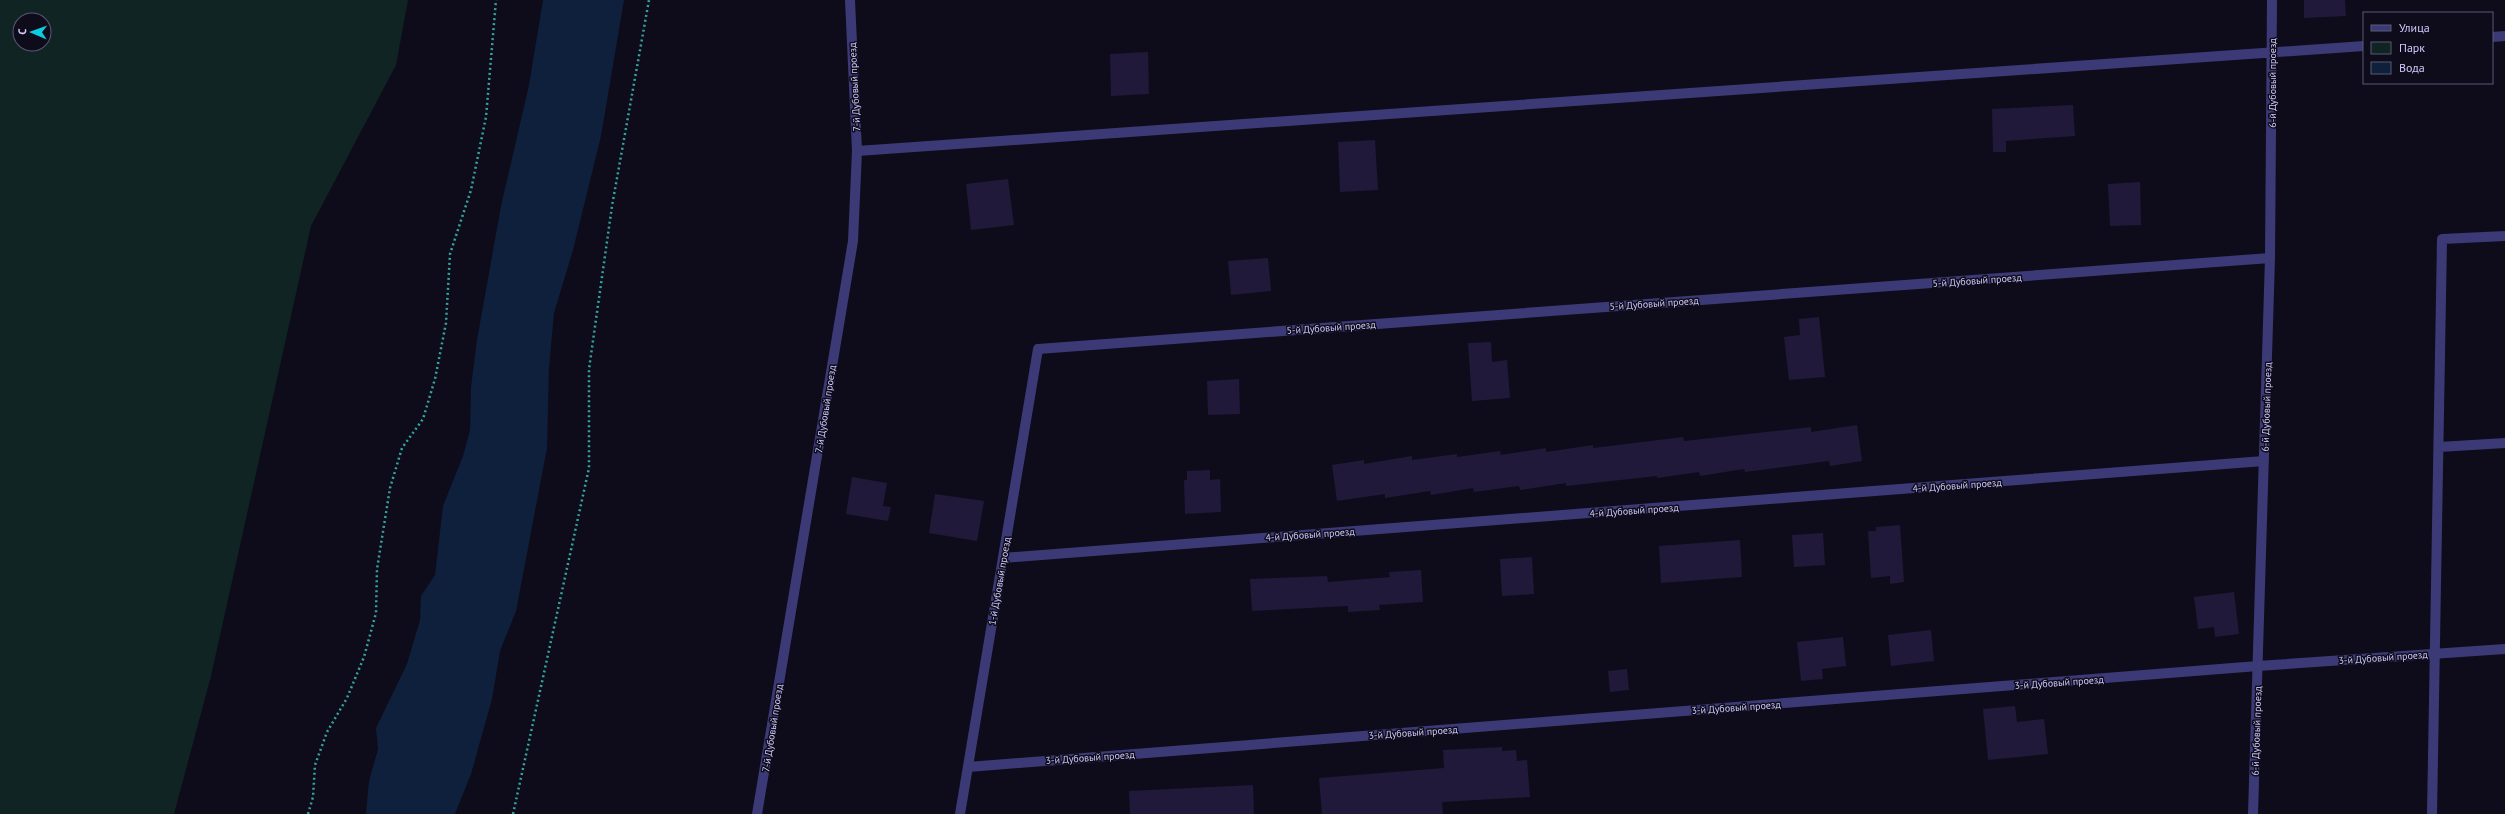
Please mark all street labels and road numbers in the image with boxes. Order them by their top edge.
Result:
street label: 6-й Дубовый проезд [2266,38,2279,128]
street label: 7-й Дубовый проезд [846,42,863,132]
street label: 5-й Дубовый проезд [1932,271,2023,290]
street label: 5-й Дубовый проезд [1609,294,1700,313]
street label: 5-й Дубовый проезд [1286,318,1377,337]
street label: 6-й Дубовый проезд [2258,362,2275,452]
street label: 7-й Дубовый проезд [812,364,839,454]
street label: 4-й Дубовый проезд [1912,476,2003,495]
street label: 4-й Дубовый проезд [1589,501,1680,520]
street label: 4-й Дубовый проезд [1265,525,1356,544]
street label: 1-й Дубовый проезд [985,535,1014,626]
street label: 3-й Дубовый проезд [2338,648,2429,667]
street label: 3-й Дубовый проезд [2014,673,2105,692]
street label: 7-й Дубовый проезд [759,683,786,773]
street label: 6-й Дубовый проезд [2248,686,2265,776]
street label: 3-й Дубовый проезд [1691,698,1782,717]
street label: 3-й Дубовый проезд [1368,723,1459,742]
street label: 3-й Дубовый проезд [1045,748,1136,767]

